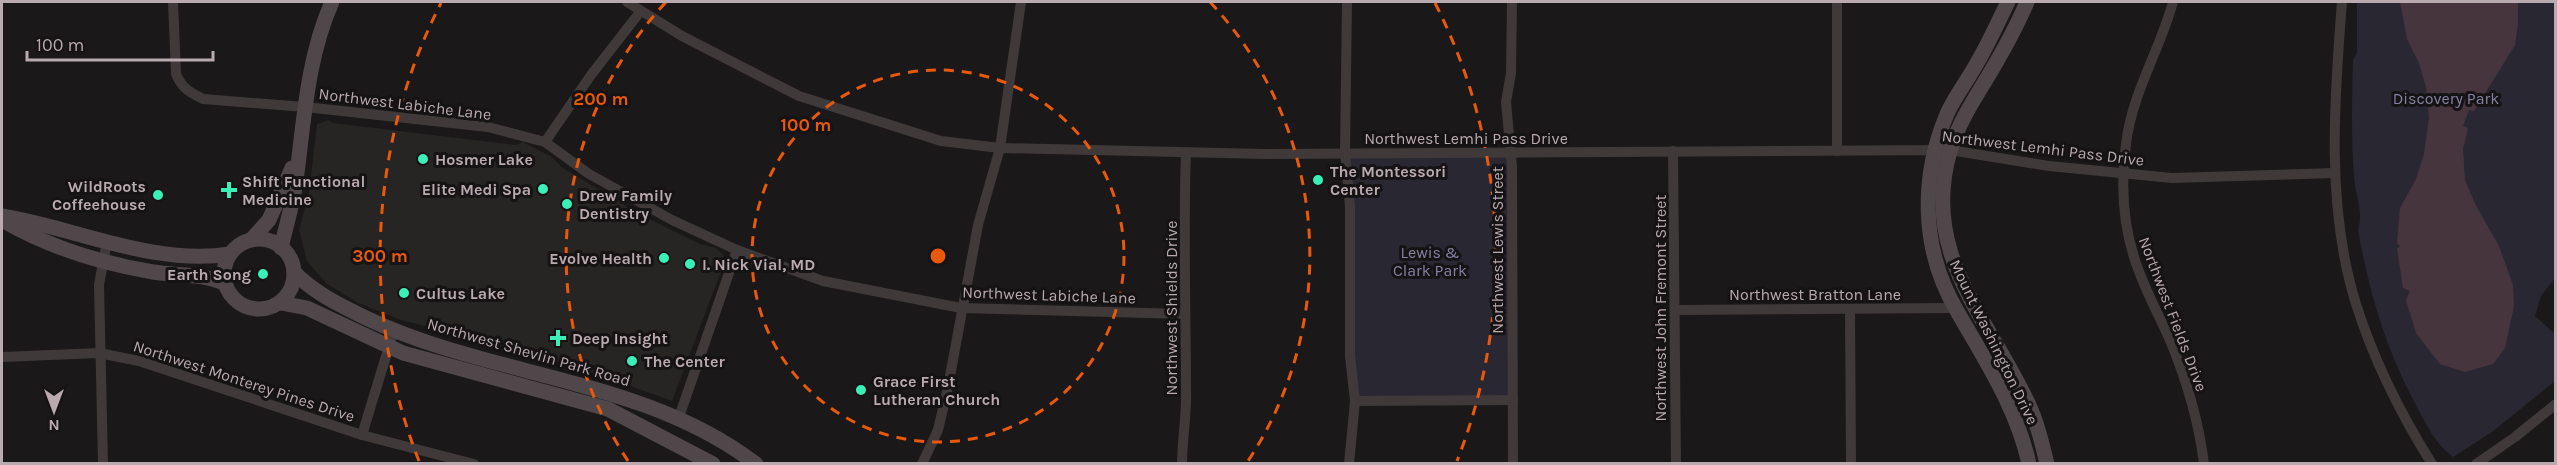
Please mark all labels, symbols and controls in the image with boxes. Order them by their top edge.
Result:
scale bar [27,24,213,62]
text: 100 m [36,34,84,56]
street label: Northwest Labiche Lane [318,84,492,124]
text: 200 m [573,88,629,110]
park label: Discovery Park [2393,89,2499,108]
text: 100 m [781,114,831,136]
street label: Northwest Lemhi Pass Drive [1941,126,2145,170]
street label: Northwest Lemhi Pass Drive [1364,129,1568,148]
place label: Hosmer Lake [435,150,533,169]
marker: Hosmer Lake [416,152,430,166]
place label: The Montessori Center [1330,162,1446,199]
street label: Northwest Lewis Street [1488,166,1507,334]
place label: Shift Functional Medicine [242,172,365,209]
marker: The Montessori Center [1311,173,1325,187]
place label: WildRoots Coffeehouse [52,177,146,214]
place label: Elite Medi Spa [422,180,531,199]
marker: Shift Functional Medicine [220,181,238,199]
marker: Elite Medi Spa [536,182,550,196]
place label: Drew Family Dentistry [579,186,672,223]
marker: WildRoots Coffeehouse [151,188,165,202]
street label: Northwest John Fremont Street [1651,195,1670,421]
marker: Drew Family Dentistry [560,197,574,211]
street label: Northwest Shields Drive [1162,220,1181,396]
street label: Northwest Fields Drive [2135,234,2211,394]
park label: Lewis & Clark Park [1393,243,1467,280]
text: 300 m [352,245,408,267]
centre of rings [928,246,948,266]
place label: Evolve Health [549,249,652,268]
marker: Evolve Health [657,251,671,265]
place label: I. Nick Vial, MD [702,255,815,274]
street label: Mount Washington Drive [1946,256,2042,428]
marker: I. Nick Vial, MD [683,257,697,271]
place label: Earth Song [167,265,251,284]
marker: Earth Song [256,267,270,281]
street label: Northwest Labiche Lane [962,282,1136,308]
place label: Cultus Lake [416,284,505,303]
street label: Northwest Bratton Lane [1729,285,1901,304]
marker: Cultus Lake [397,286,411,300]
street label: Northwest Shevlin Park Road [425,314,633,390]
marker: Deep Insight [549,329,567,347]
place label: Deep Insight [572,329,668,348]
street label: Northwest Monterey Pines Drive [131,336,357,426]
place label: The Center [644,352,725,371]
marker: The Center [625,354,639,368]
place label: Grace First Lutheran Church [873,372,1000,409]
north arrow [24,381,84,441]
marker: Grace First Lutheran Church [854,383,868,397]
text: N [48,416,60,435]

